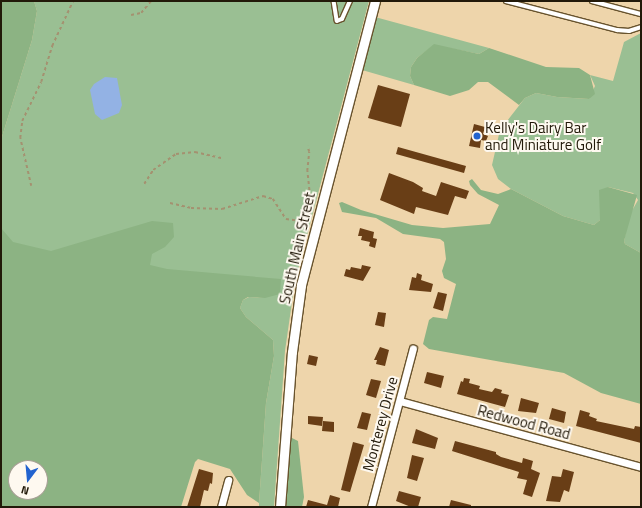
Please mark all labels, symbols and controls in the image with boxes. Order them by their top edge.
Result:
place label: Kelly's Dairy Bar and Miniature Golf [485,118,601,153]
marker: Kelly's Dairy Bar and Miniature Golf [472,131,482,141]
street label: South Main Street [275,190,319,306]
street label: Monterey Drive [359,375,401,473]
street label: Redwood Road [476,401,572,443]
north arrow [8,460,48,500]
text: N [19,482,31,499]

